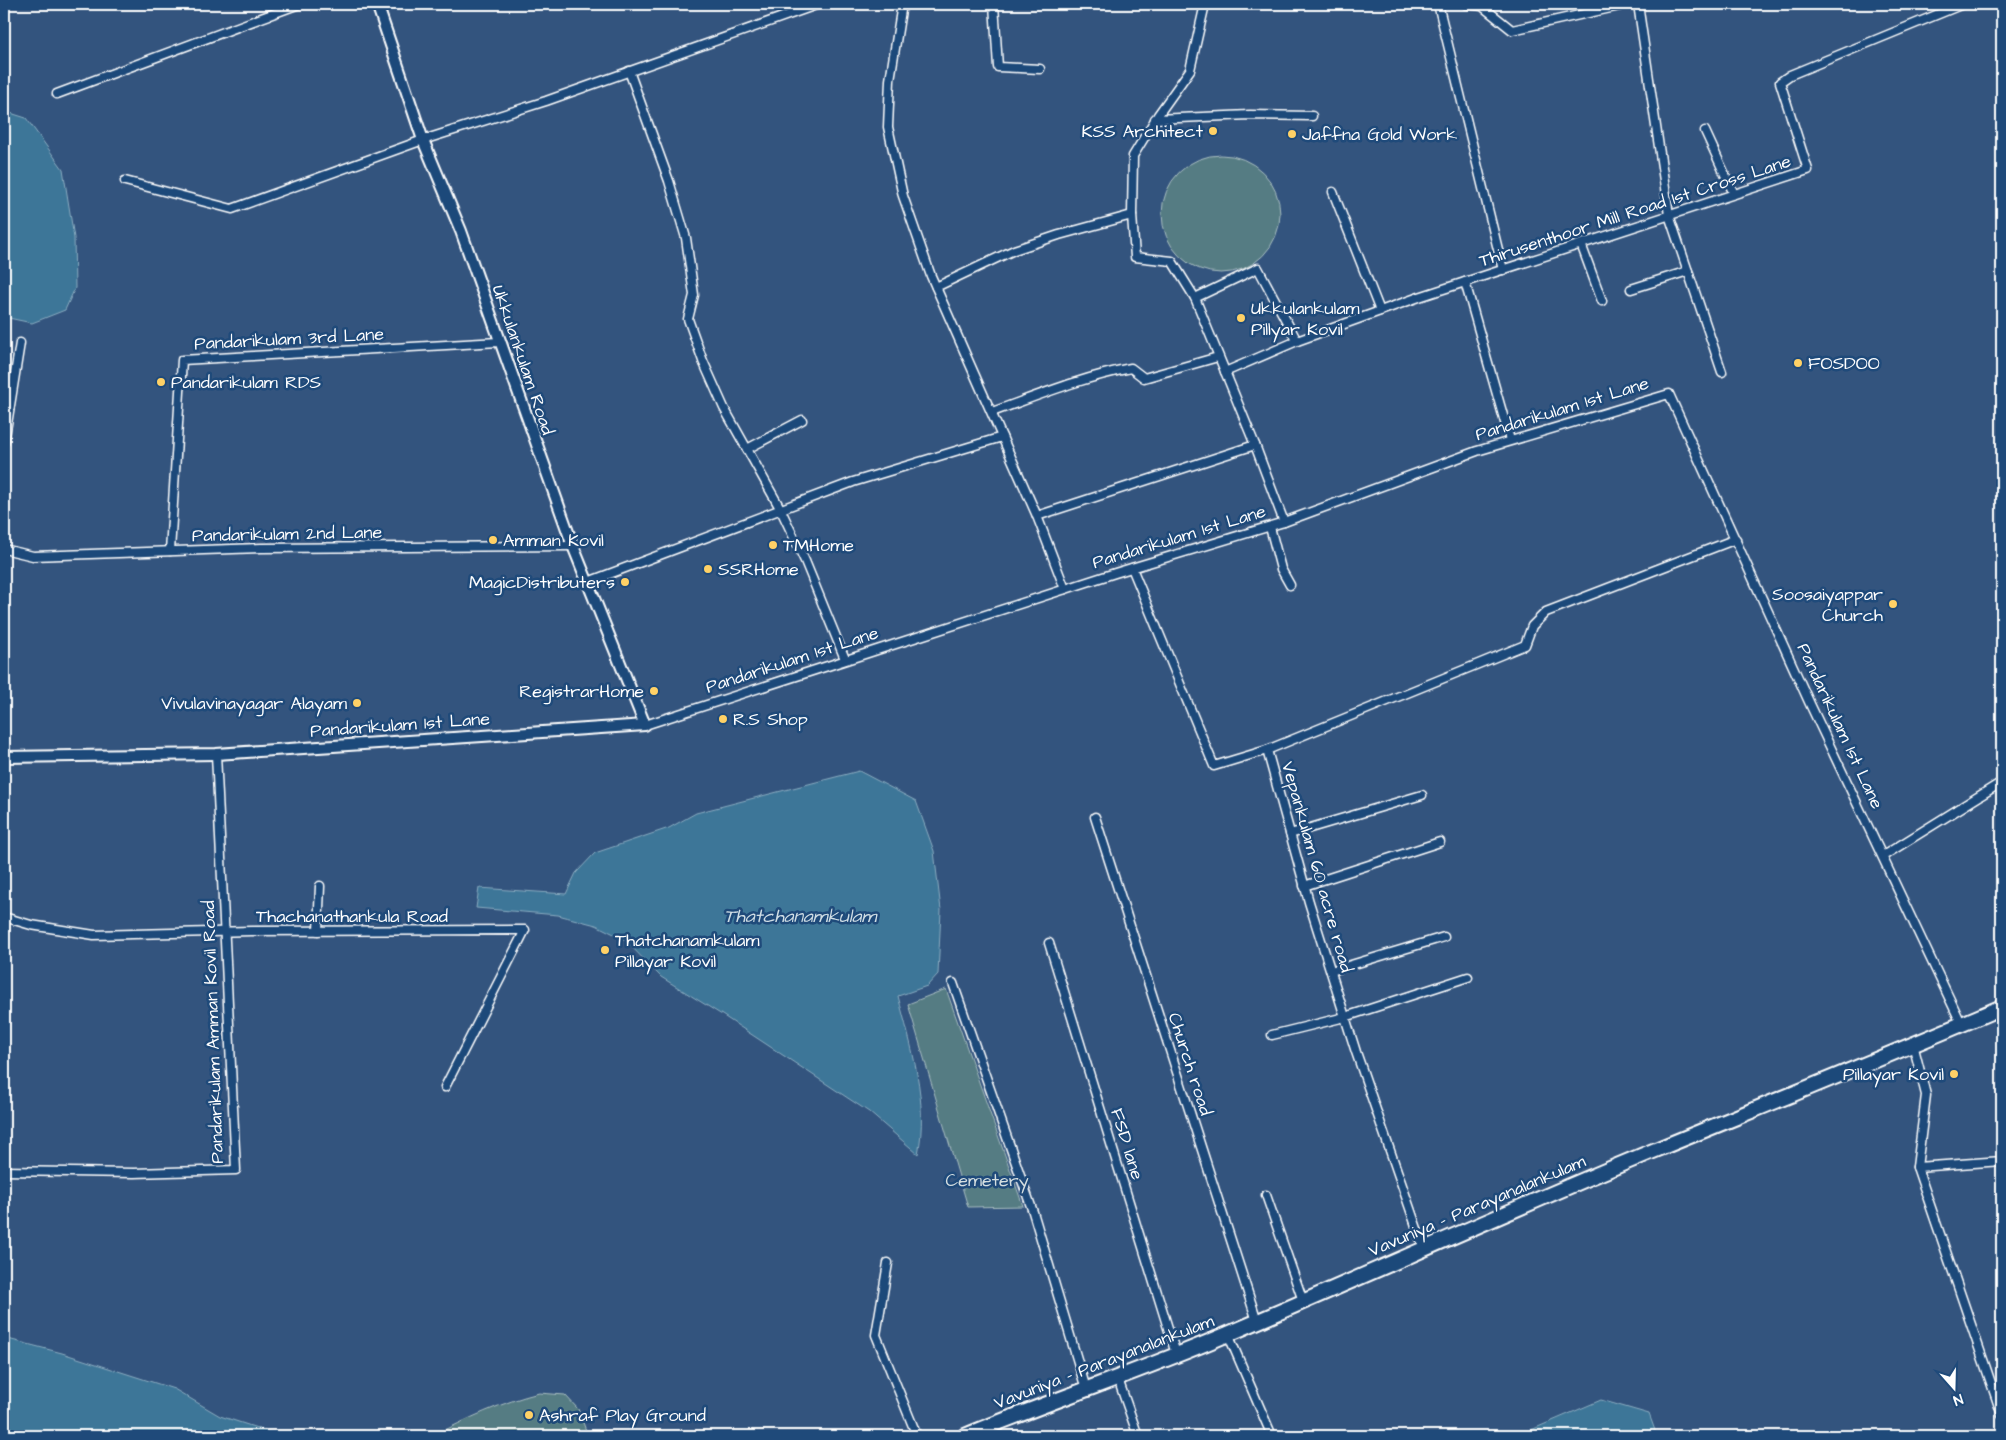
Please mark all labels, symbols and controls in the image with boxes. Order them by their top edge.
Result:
place label: KSS Architect [1082,119,1204,144]
place label: Jaffna Gold Work [1302,122,1457,147]
marker: KSS Architect [1207,125,1219,137]
marker: Jaffna Gold Work [1286,128,1298,140]
street label: Thirusenthoor Mill Road 1st Cross Lane [1476,149,1794,273]
street label: Ukkulankulam Road [486,282,560,438]
place label: Ukkulankulam Pillyar Kovil [1251,296,1360,343]
marker: Ukkulankulam Pillyar Kovil [1235,312,1247,324]
street label: Pandarikulam 3rd Lane [193,322,385,356]
place label: FOSDOO [1808,351,1880,376]
marker: FOSDOO [1792,357,1804,369]
place label: Pandarikulam RDS [171,370,321,395]
street label: Pandarikulam 1st Lane [1472,371,1652,447]
marker: Pandarikulam RDS [155,376,167,388]
street label: Pandarikulam 1st Lane [1089,499,1269,575]
street label: Pandarikulam 2nd Lane [192,520,383,548]
place label: Amman Kovil [503,528,604,553]
place label: TMHome [783,533,854,558]
marker: Amman Kovil [487,534,499,546]
marker: TMHome [767,539,779,551]
place label: SSRHome [718,557,799,582]
marker: SSRHome [702,563,714,575]
place label: MagicDistributers [469,570,615,596]
marker: MagicDistributers [619,576,631,588]
place label: Soosaiyappar Church [1772,582,1883,628]
marker: Soosaiyappar Church [1887,598,1899,610]
street label: Pandarikulam 1st Lane [702,620,882,700]
street label: Pandarikulam 1st Lane [1791,639,1890,813]
place label: RegistrarHome [519,679,644,705]
marker: RegistrarHome [648,685,660,697]
place label: Vivulavinayagar Alayam [161,691,347,717]
marker: Vivulavinayagar Alayam [351,697,363,709]
street label: Pandarikulam 1st Lane [309,706,491,744]
place label: R.S Shop [733,707,808,732]
marker: R.S Shop [717,713,729,725]
street label: Vepankulam 60 acre road [1275,759,1359,975]
street label: Pandarikulam Amman Kovil Road [196,900,230,1164]
water label: Thatchanamkulam [724,903,878,930]
street label: Thachanathankula Road [256,904,448,929]
place label: Thatchanamkulam Pillayar Kovil [615,928,759,975]
marker: Thatchanamkulam Pillayar Kovil [599,944,611,956]
street label: Church road [1162,1009,1218,1119]
place label: Pillayar Kovil [1843,1062,1944,1088]
marker: Pillayar Kovil [1948,1068,1960,1080]
street label: FSD lane [1104,1105,1150,1183]
street label: Vavuniya - Parayanalankulam [1365,1149,1590,1264]
park label: Cemetery [945,1168,1029,1194]
street label: Vavuniya - Parayanalankulam [990,1308,1218,1416]
north arrow [1928,1362,1978,1412]
text: N [1950,1388,1966,1410]
place label: Ashraf Play Ground [539,1403,706,1429]
marker: Ashraf Play Ground [523,1409,535,1421]

